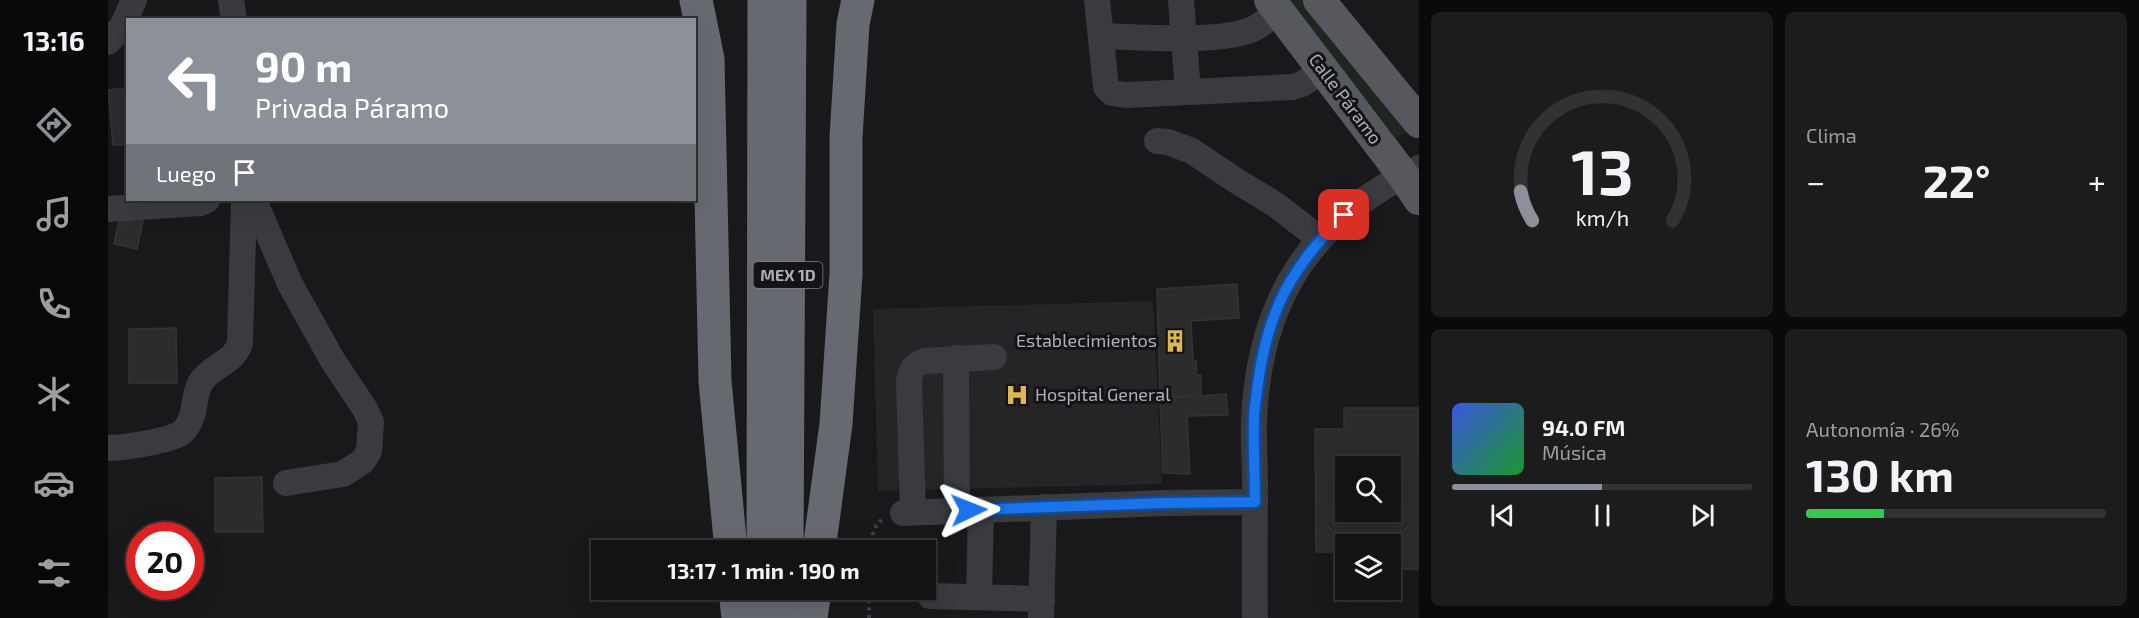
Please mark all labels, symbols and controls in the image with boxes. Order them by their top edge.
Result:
text: 13:16 [23,24,85,56]
text: 90 m [255,40,352,90]
icon: left [156,42,234,120]
street label: Calle Páramo [1305,49,1387,148]
text: Privada Páramo [255,91,449,123]
icon: directions [33,104,75,146]
text: Clima [1806,123,1857,147]
text: 13 [1571,133,1633,208]
text: 22° [1923,153,1990,207]
icon: arrive [228,156,261,189]
text: Luego [156,160,216,186]
text: − [1806,161,1825,201]
text: + [2088,161,2106,201]
pin [1318,189,1369,240]
icon: music [33,193,75,235]
icon: arrive [1327,198,1360,231]
text: km/h [1575,206,1629,231]
road number: MEX 1D [754,262,822,288]
icon: phone [33,283,75,325]
building icon: Establecimientos [1162,328,1188,354]
place label: Establecimientos [1016,329,1157,351]
icon: climate [33,373,75,415]
hospital icon: Hospital General [1004,382,1030,408]
place label: Hospital General [1035,383,1171,405]
text: 94.0 FM [1542,414,1625,440]
text: Autonomía · 26% [1806,417,1959,441]
text: Música [1542,440,1607,464]
text: 130 km [1806,447,1954,501]
map controls [1335,456,1401,600]
button: search [1335,456,1401,522]
icon: car [33,462,75,504]
position arrow [937,478,1001,542]
icon: previous [1486,499,1519,532]
icon: pause [1586,499,1619,532]
icon: next [1686,499,1719,532]
speed limit sign: 20 [126,522,204,600]
button: layers [1335,534,1401,600]
icon: filters [33,552,75,594]
text: 13:17 · 1 min · 190 m [667,557,860,583]

